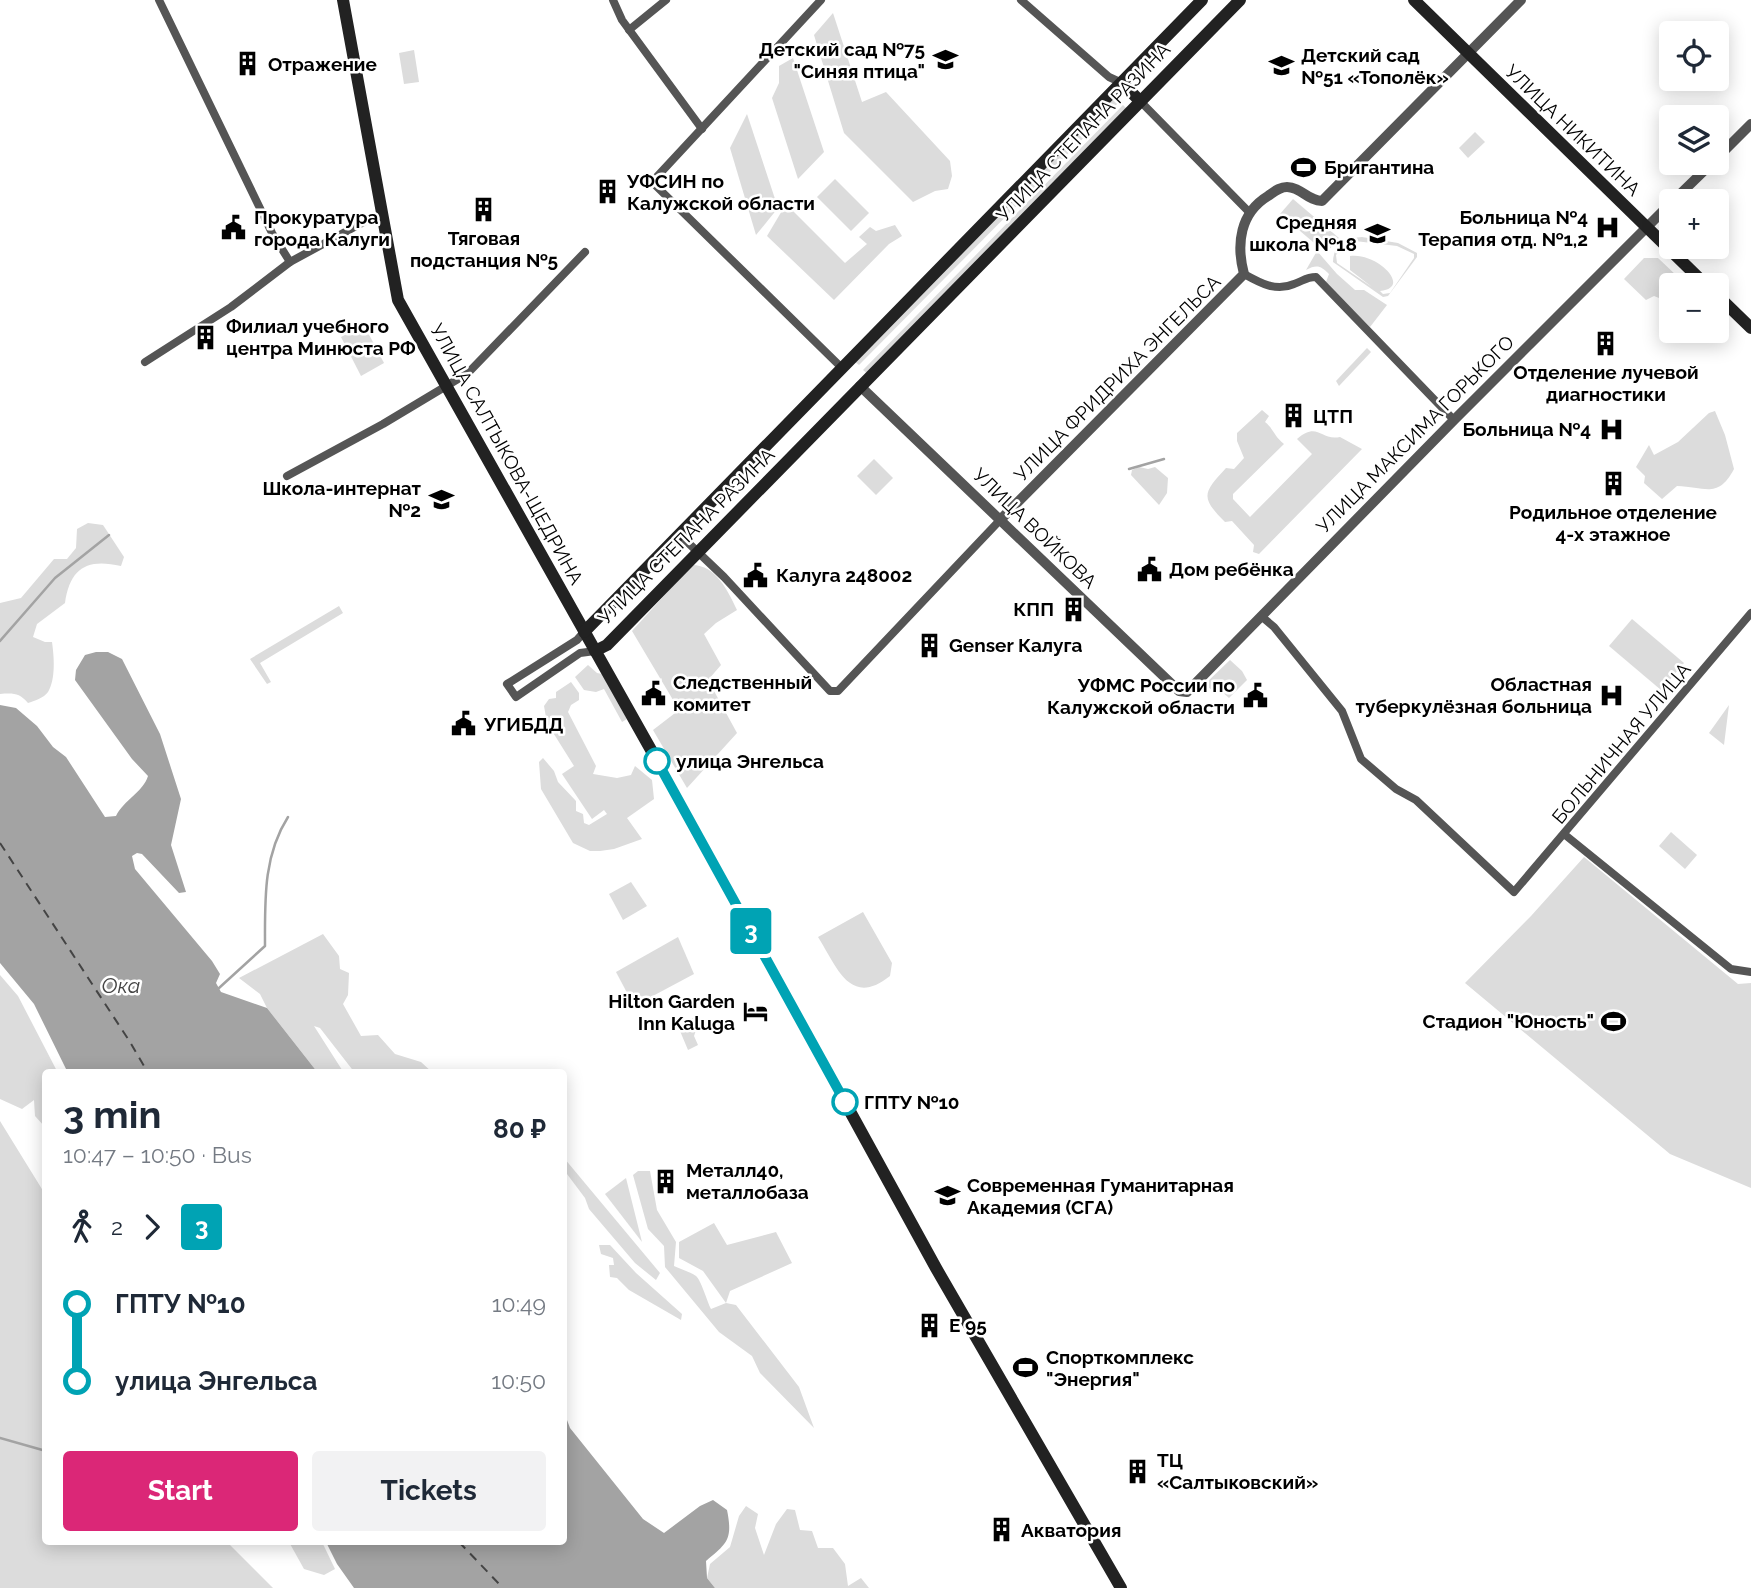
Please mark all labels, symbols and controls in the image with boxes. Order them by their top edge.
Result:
map controls [1659,21,1729,343]
button: locate [1659,21,1729,91]
place label: Детский сад №75 "Синяя птица" [759,38,925,82]
street label: УЛИЦА СТЕПАНА РАЗИНА [992,38,1174,226]
place label: Детский сад №51 «Тополёк» [1301,44,1449,88]
school or university icon: Детский сад №75 "Синяя птица" [931,46,959,74]
building icon: Отражение [234,50,262,78]
school or university icon: Детский сад №51 «Тополёк» [1267,52,1295,80]
place label: Отражение [268,53,377,75]
street label: УЛИЦА НИКИТИНА [1501,60,1645,200]
button: layers [1659,105,1729,175]
sports icon: Бригантина [1290,153,1318,181]
place label: Бригантина [1324,156,1434,178]
place label: УФСИН по Калужской области [626,170,815,214]
building icon: УФСИН по Калужской области [593,178,621,206]
button: + [1659,189,1729,259]
building icon: Тяговая подстанция №5 [470,196,498,224]
place label: Прокуратура города Калуги [254,206,390,250]
place label: Больница №4 Терапия отд. №1,2 [1418,206,1588,250]
place label: Средняя школа №18 [1249,211,1357,255]
public building icon: Прокуратура города Калуги [220,214,248,242]
hospital icon: Больница №4 Терапия отд. №1,2 [1594,214,1622,242]
school or university icon: Средняя школа №18 [1363,219,1391,247]
place label: Тяговая подстанция №5 [410,227,558,271]
street label: УЛИЦА ФРИДРИХА ЭНГЕЛЬСА [1009,270,1225,486]
button: − [1659,273,1729,343]
place label: Филиал учебного центра Минюста РФ [226,315,416,359]
street label: УЛИЦА САЛТЫКОВА-ЩЕДРИНА [426,320,588,588]
building icon: Филиал учебного центра Минюста РФ [192,323,220,351]
building icon: Отделение лучевой диагностики [1592,330,1620,358]
street label: УЛИЦА МАКСИМА ГОРЬКОГО [1312,331,1518,537]
place label: Отделение лучевой диагностики [1513,361,1699,405]
building icon: ЦТП [1279,402,1307,430]
place label: ЦТП [1313,405,1353,427]
hospital icon: Больница №4 [1597,415,1625,443]
place label: Больница №4 [1462,418,1591,440]
street label: УЛИЦА СТЕПАНА РАЗИНА [593,443,779,629]
street label: УЛИЦА ВОЙКОВА [969,463,1101,593]
building icon: Родильное отделение 4-х этажное [1599,470,1627,498]
place label: Школа-интернат №2 [262,477,422,521]
school or university icon: Школа-интернат №2 [427,485,455,513]
place label: Родильное отделение 4-х этажное [1509,501,1717,545]
public building icon: Дом ребёнка [1135,555,1163,583]
place label: Дом ребёнка [1169,558,1294,580]
public building icon: Калуга 248002 [742,561,770,589]
place label: Калуга 248002 [776,564,912,586]
building icon: КПП [1060,595,1088,623]
place label: КПП [1013,598,1054,620]
building icon: Genser Калуга [915,631,943,659]
place label: Genser Калуга [949,634,1083,656]
street label: БОЛЬНИЧНАЯ УЛИЦА [1547,658,1695,828]
place label: Следственный комитет [673,671,812,715]
place label: Областная туберкулёзная больница [1356,673,1592,717]
place label: УФМС России по Калужской области [1047,674,1235,718]
public building icon: Следственный комитет [639,679,667,707]
hospital icon: Областная туберкулёзная больница [1598,681,1626,709]
public building icon: УФМС России по Калужской области [1241,682,1269,710]
public building icon: УГИБДД [450,710,478,738]
place label: УГИБДД [483,713,564,735]
marker: улица Энгельса [644,748,670,774]
place label: улица Энгельса [676,750,824,772]
line badge: 3 [728,908,774,954]
text: 3 [744,916,758,945]
water label: Ока [102,973,140,998]
place label: Hilton Garden Inn Kaluga [608,990,735,1034]
hotel icon: Hilton Garden Inn Kaluga [741,998,769,1026]
sports icon: Стадион "Юность" [1600,1007,1628,1035]
place label: Стадион "Юность" [1423,1010,1594,1032]
marker: ГПТУ №10 [832,1089,858,1115]
place label: ГПТУ №10 [864,1091,959,1113]
text: 3 min [63,1092,161,1137]
text: 80 ₽ [493,1114,546,1144]
text: 10:47 – 10:50 · Bus [63,1141,252,1168]
place label: Металл40, металлобаза [686,1159,809,1203]
building icon: Металл40, металлобаза [652,1167,680,1195]
place label: Современная Гуманитарная Академия (СГА) [967,1174,1234,1218]
school or university icon: Современная Гуманитарная Академия (СГА) [933,1182,961,1210]
icon: walk [63,1208,101,1246]
icon: forward [133,1208,171,1246]
text: 3 [195,1212,208,1241]
text: 2 [111,1213,123,1240]
text: ГПТУ №10 [115,1289,246,1319]
text: 10:49 [492,1290,546,1317]
building icon: Е 95 [915,1311,943,1339]
place label: Е 95 [949,1314,987,1336]
place label: Спорткомплекс "Энергия" [1046,1346,1194,1390]
sports icon: Спорткомплекс "Энергия" [1012,1354,1040,1382]
text: улица Энгельса [115,1366,317,1396]
text: 10:50 [491,1367,546,1394]
place label: ТЦ «Салтыковский» [1157,1449,1318,1493]
button: Start [63,1451,298,1531]
button: Tickets [312,1451,546,1531]
building icon: ТЦ «Салтыковский» [1123,1457,1151,1485]
building icon: Акватория [987,1516,1015,1544]
place label: Акватория [1021,1519,1121,1541]

